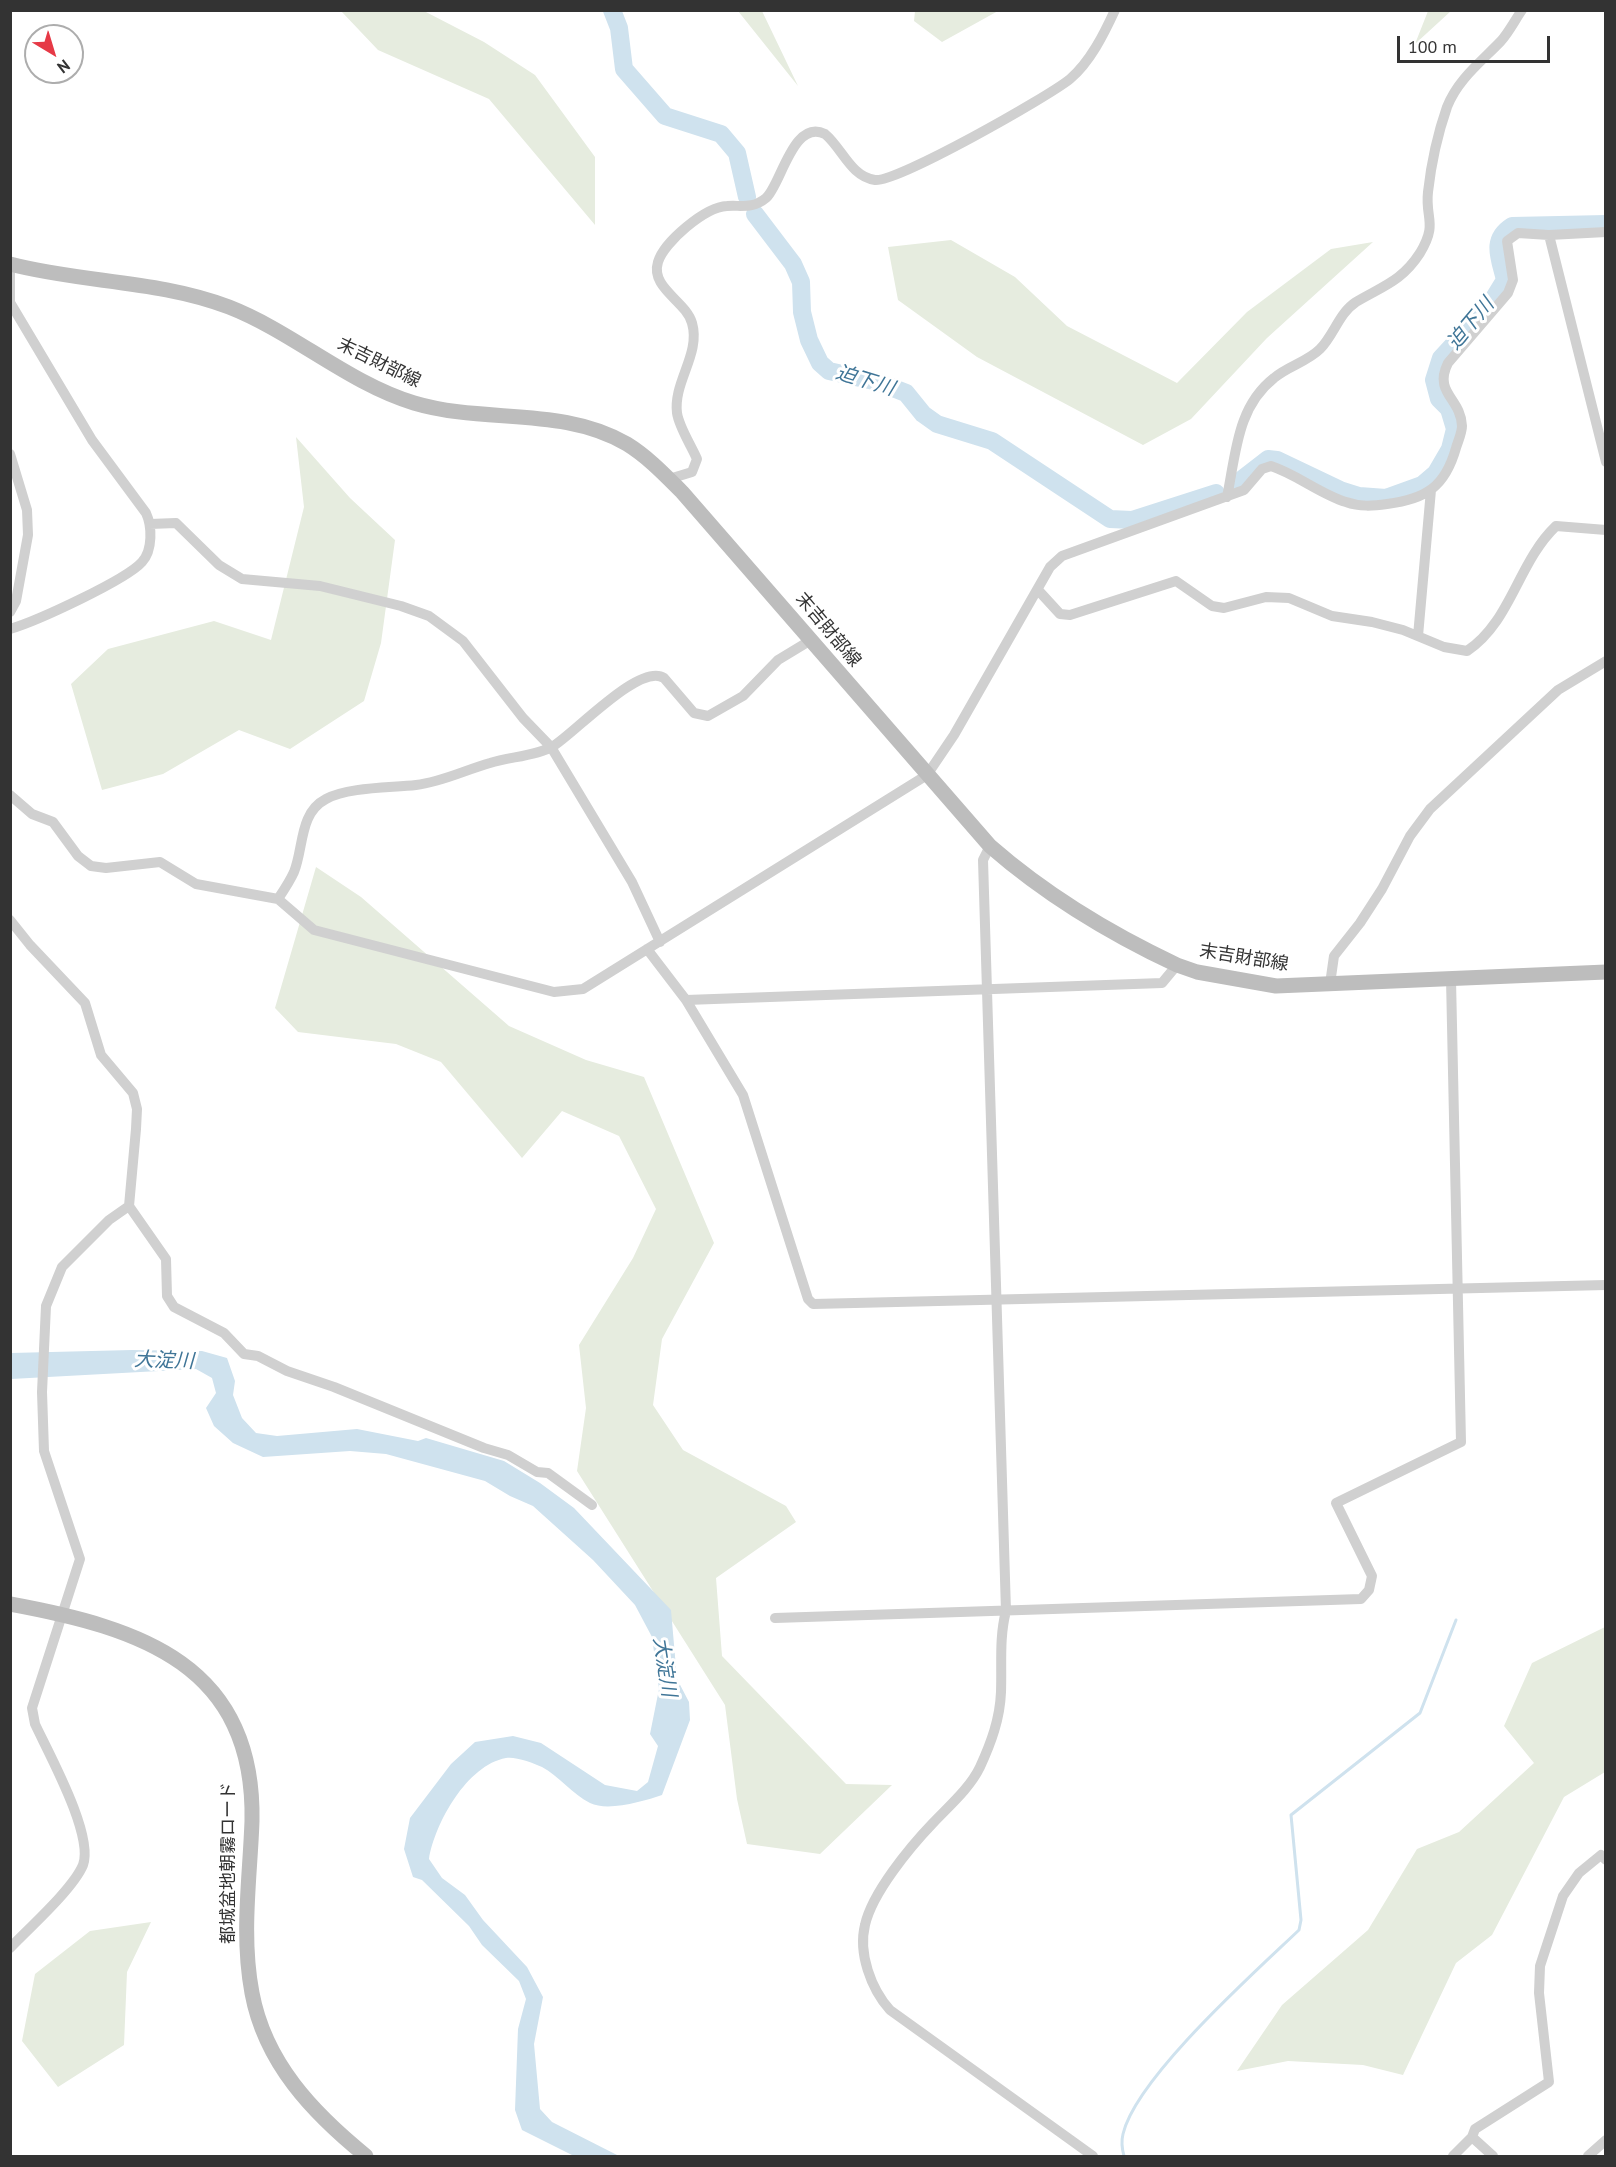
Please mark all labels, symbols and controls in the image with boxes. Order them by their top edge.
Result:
north arrow [24,24,84,84]
scale bar [1400,24,1553,62]
text: 100 m [1408,35,1457,58]
text: N [54,55,74,78]
water label: 迫下川 [1443,293,1499,355]
street label: 末吉財部線 [334,334,424,392]
water label: 迫下川 [833,361,897,401]
street label: 末吉財部線 [791,589,865,671]
street label: 末吉財部線 [1198,940,1290,976]
water label: 大淀川 [134,1348,194,1374]
water label: 大淀川 [647,1635,681,1699]
street label: 都城盆地朝霧ロード [218,1782,240,1944]

